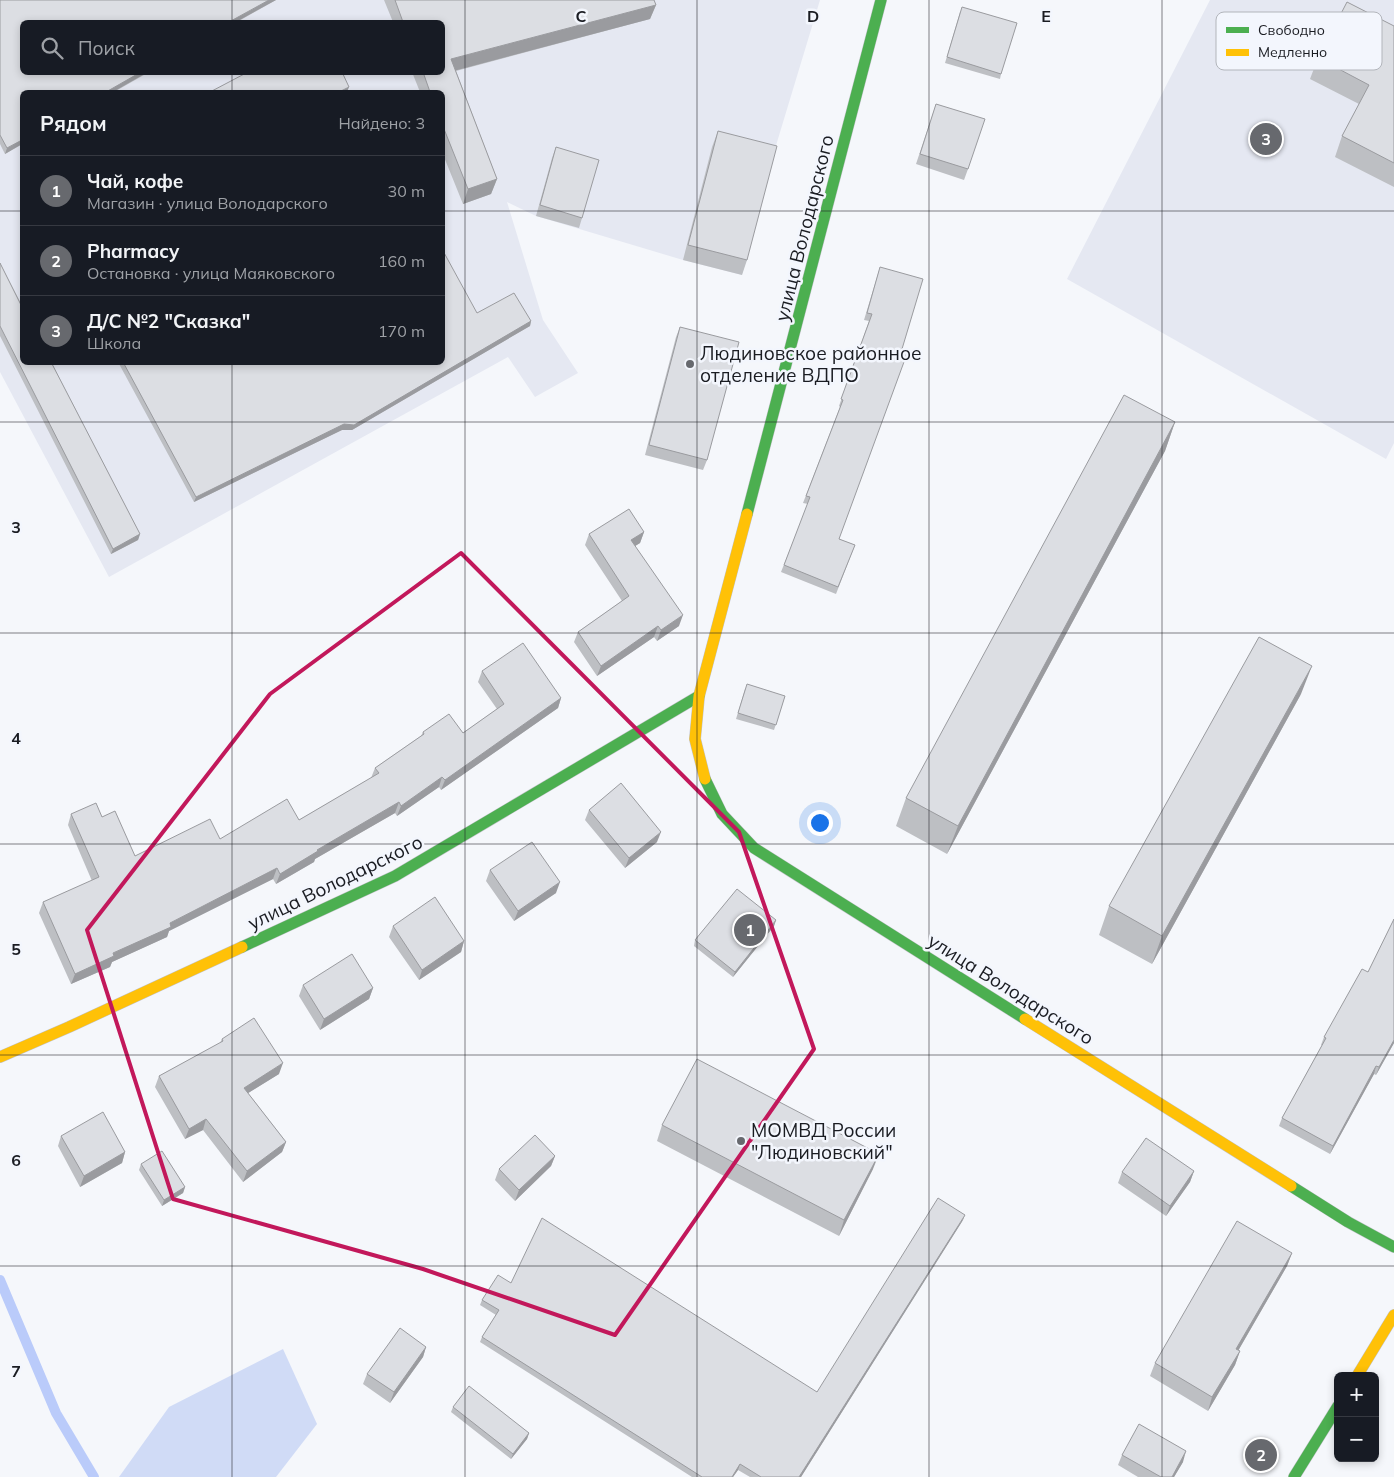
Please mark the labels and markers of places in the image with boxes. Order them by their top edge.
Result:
pin: 3 [1250,120,1282,158]
place label: Людиновское районное отделение ВДПО [700,341,921,387]
marker: Людиновское районное отделение ВДПО [684,358,696,370]
pin: 1 [734,911,766,949]
place label: МОМВД России "Людиновский" [751,1118,896,1164]
marker: МОМВД России "Людиновский" [735,1135,747,1147]
pin: 2 [1245,1436,1277,1474]

